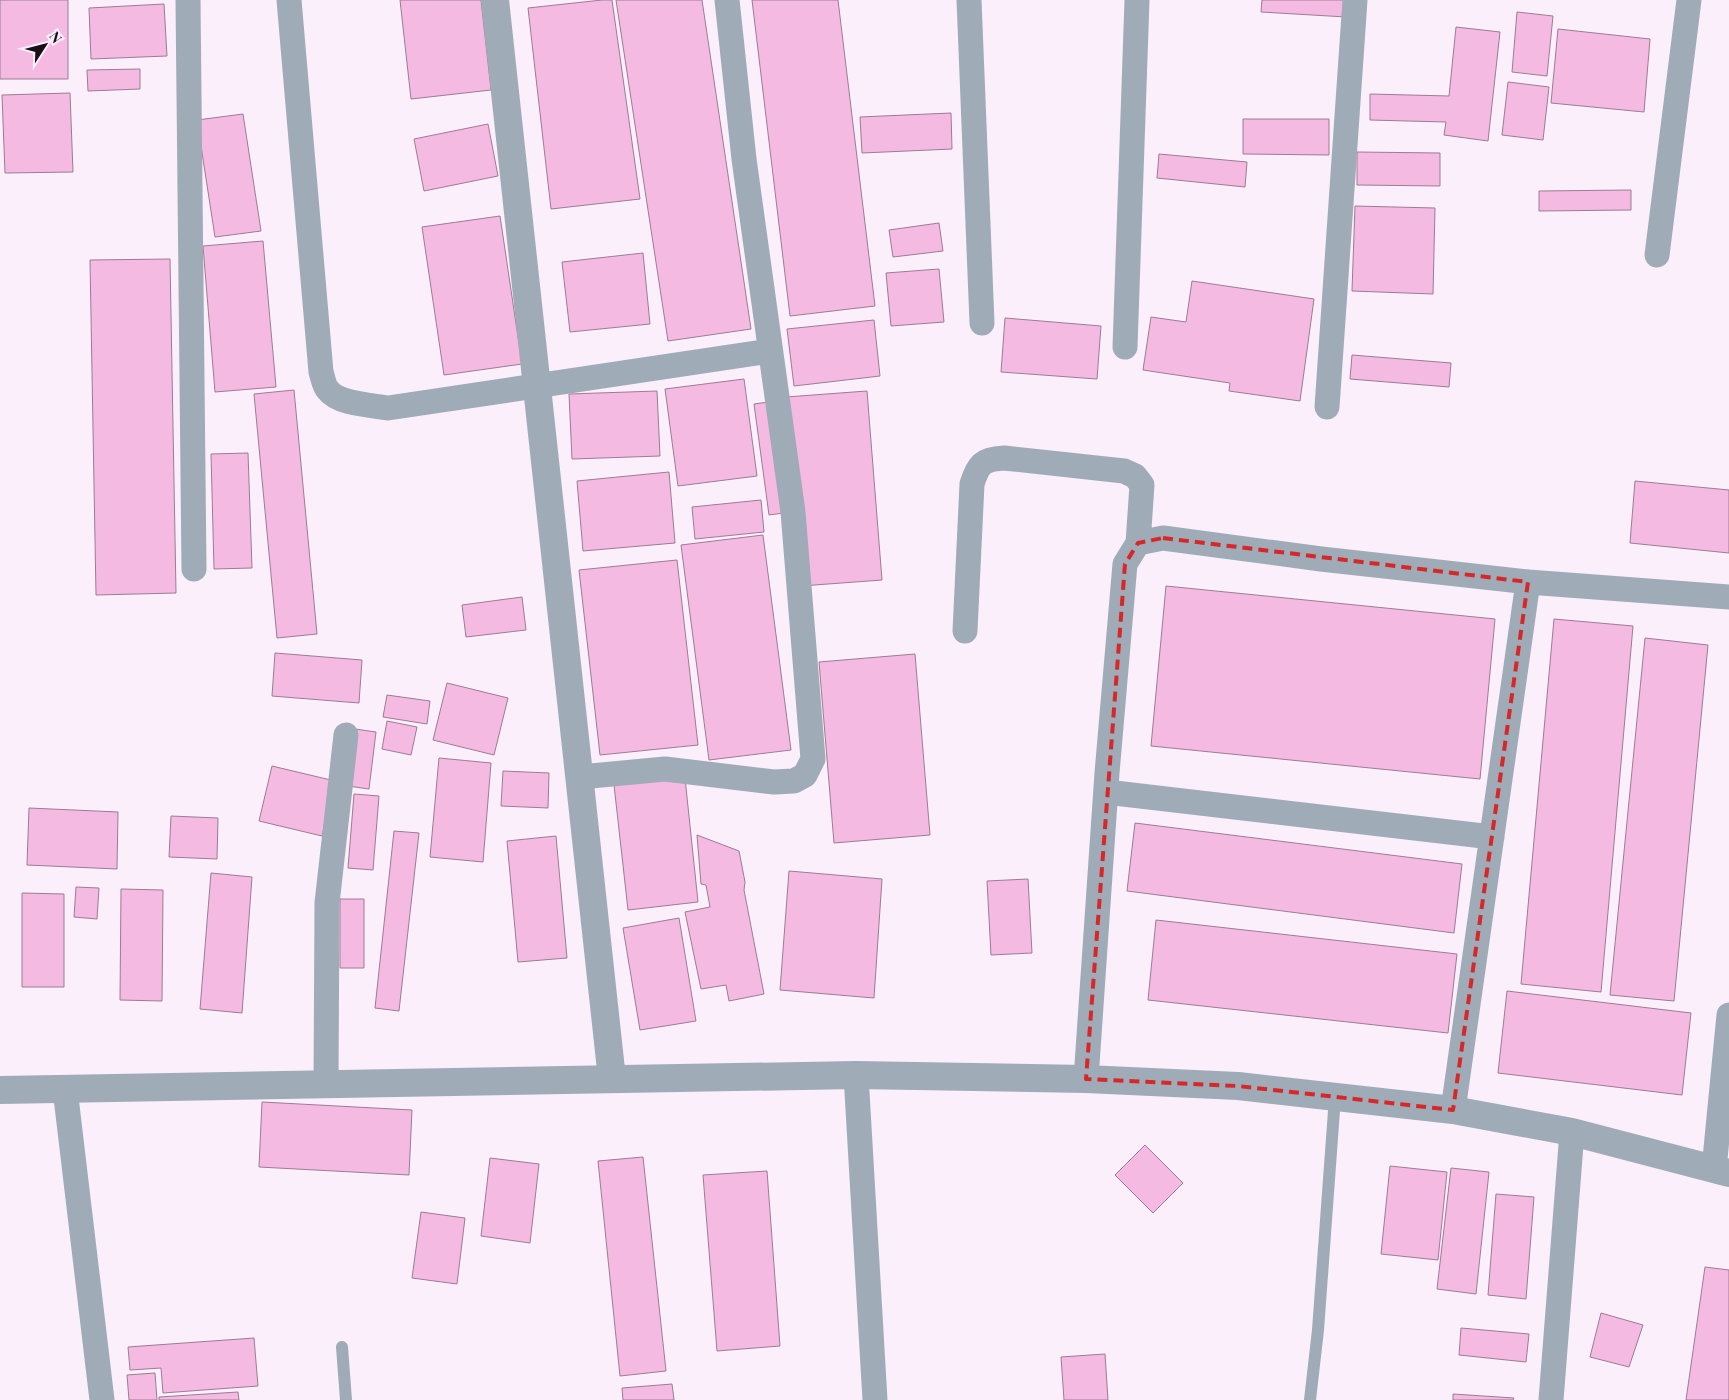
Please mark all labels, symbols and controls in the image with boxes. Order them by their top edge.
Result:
north arrow [20,20,70,70]
text: N [45,27,67,47]

